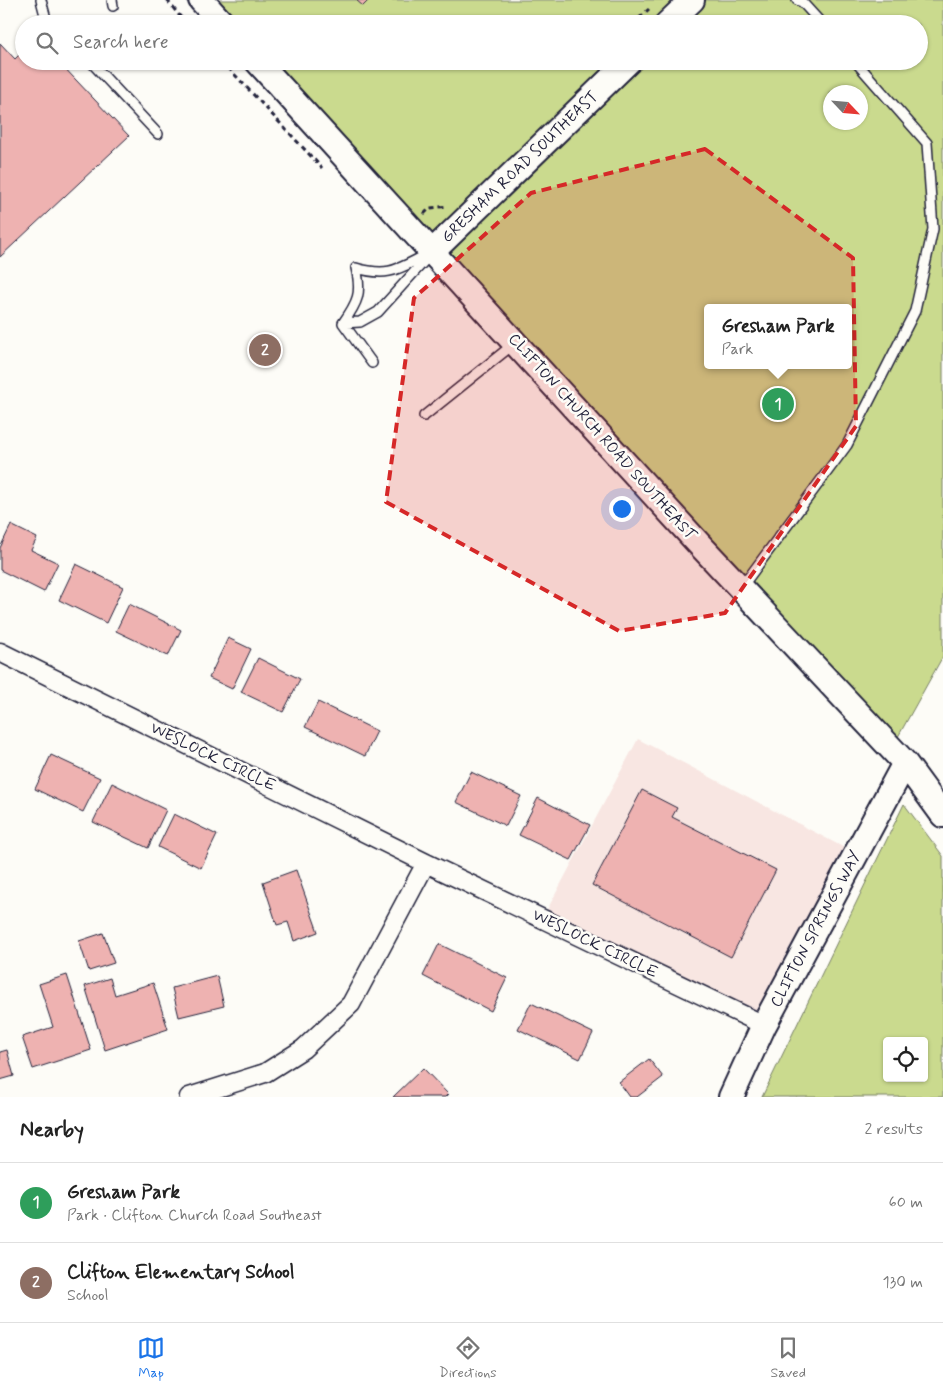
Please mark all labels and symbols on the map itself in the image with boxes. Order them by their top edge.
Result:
north arrow [823,85,868,130]
street label: GRESHAM ROAD SOUTHEAST [437,86,603,248]
street label: CLIFTON CHURCH ROAD SOUTHEAST [503,329,702,546]
pin: 2 [249,331,281,369]
pin: 1 [762,385,794,423]
your location [609,496,635,522]
street label: WESLOCK CIRCLE [147,718,279,796]
street label: CLIFTON SPRINGS WAY [766,847,866,1011]
street label: WESLOCK CIRCLE [529,905,661,983]

